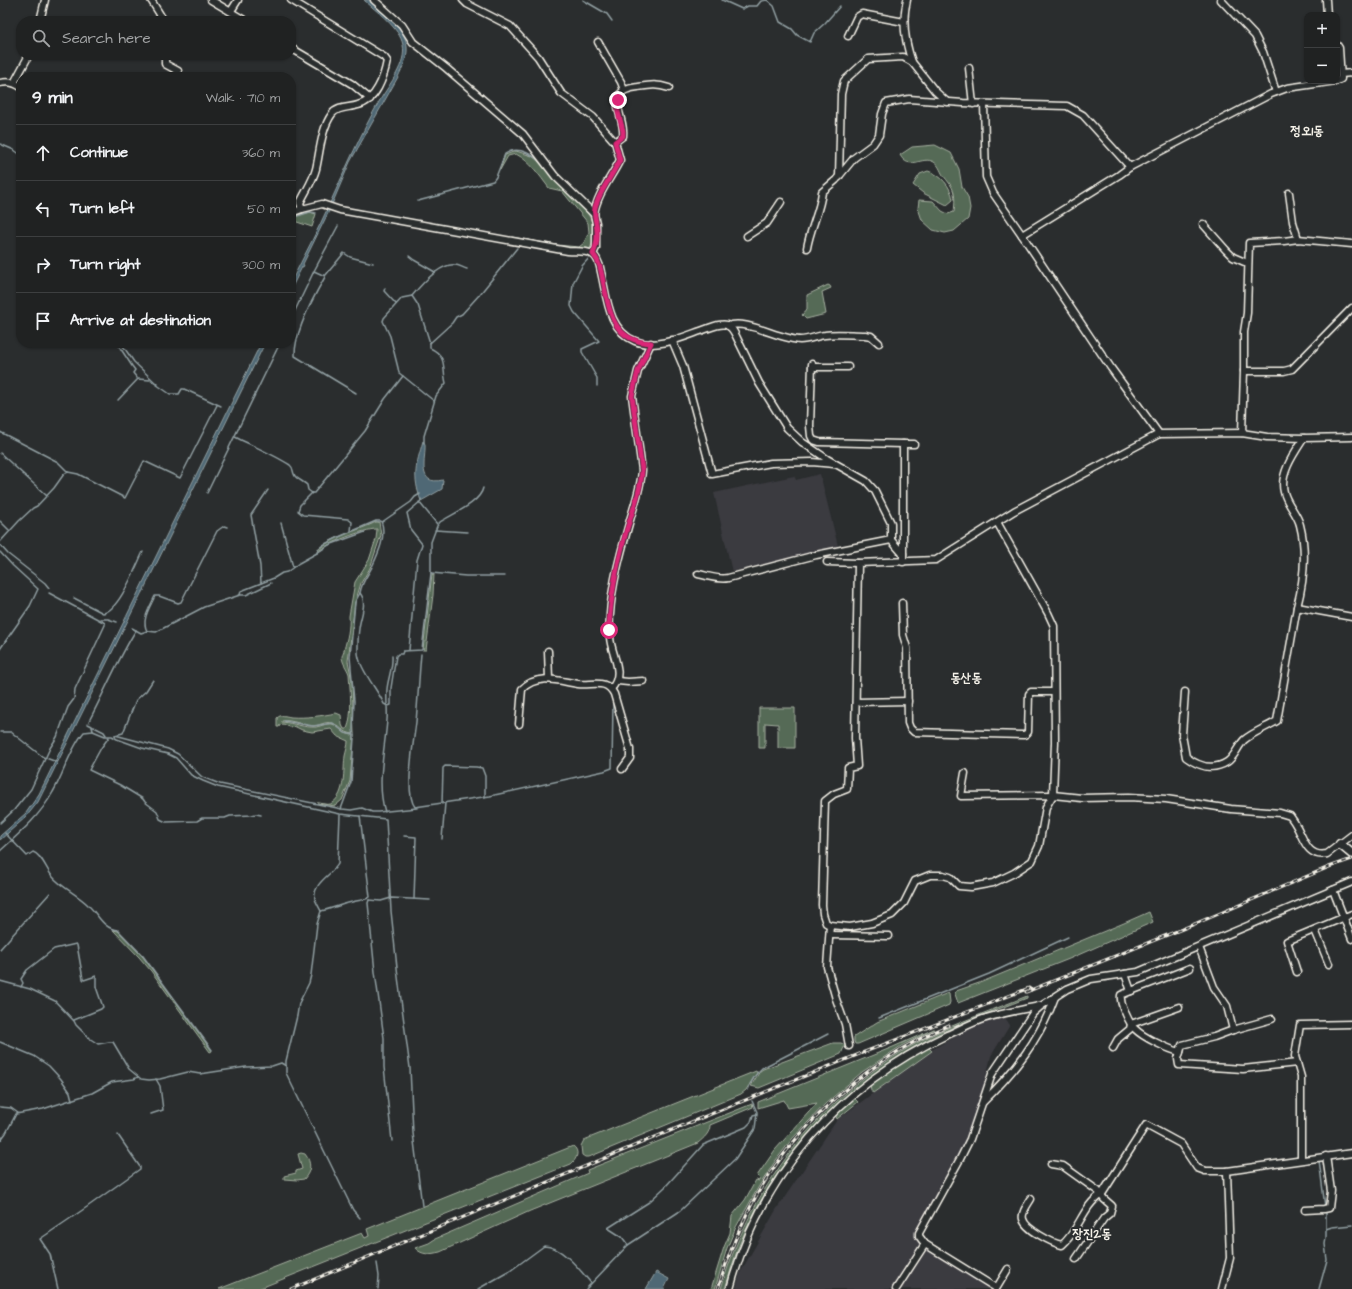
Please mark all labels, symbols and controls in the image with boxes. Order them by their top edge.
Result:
map controls [1304,12,1340,84]
button: + [1304,12,1340,48]
search box [16,16,296,60]
icon: search [30,27,52,49]
text: Search here [62,28,151,49]
button: − [1304,48,1340,84]
text: 9 min [32,86,73,110]
text: Walk · 710 m [206,89,280,107]
route end [609,91,627,109]
district label: 정오1동 [1289,122,1324,140]
icon: ahead [32,142,54,164]
text: Continue [70,142,128,163]
text: 360 m [242,144,280,162]
icon: left [32,198,54,220]
text: Turn left [70,198,134,219]
text: 50 m [247,200,280,218]
icon: right [32,254,54,276]
text: Turn right [70,254,141,275]
text: 300 m [242,256,280,274]
icon: arrive [32,310,54,332]
text: Arrive at destination [70,310,211,331]
route start [600,621,618,639]
district label: 동산동 [950,669,982,687]
district label: 장진2동 [1072,1225,1112,1243]

